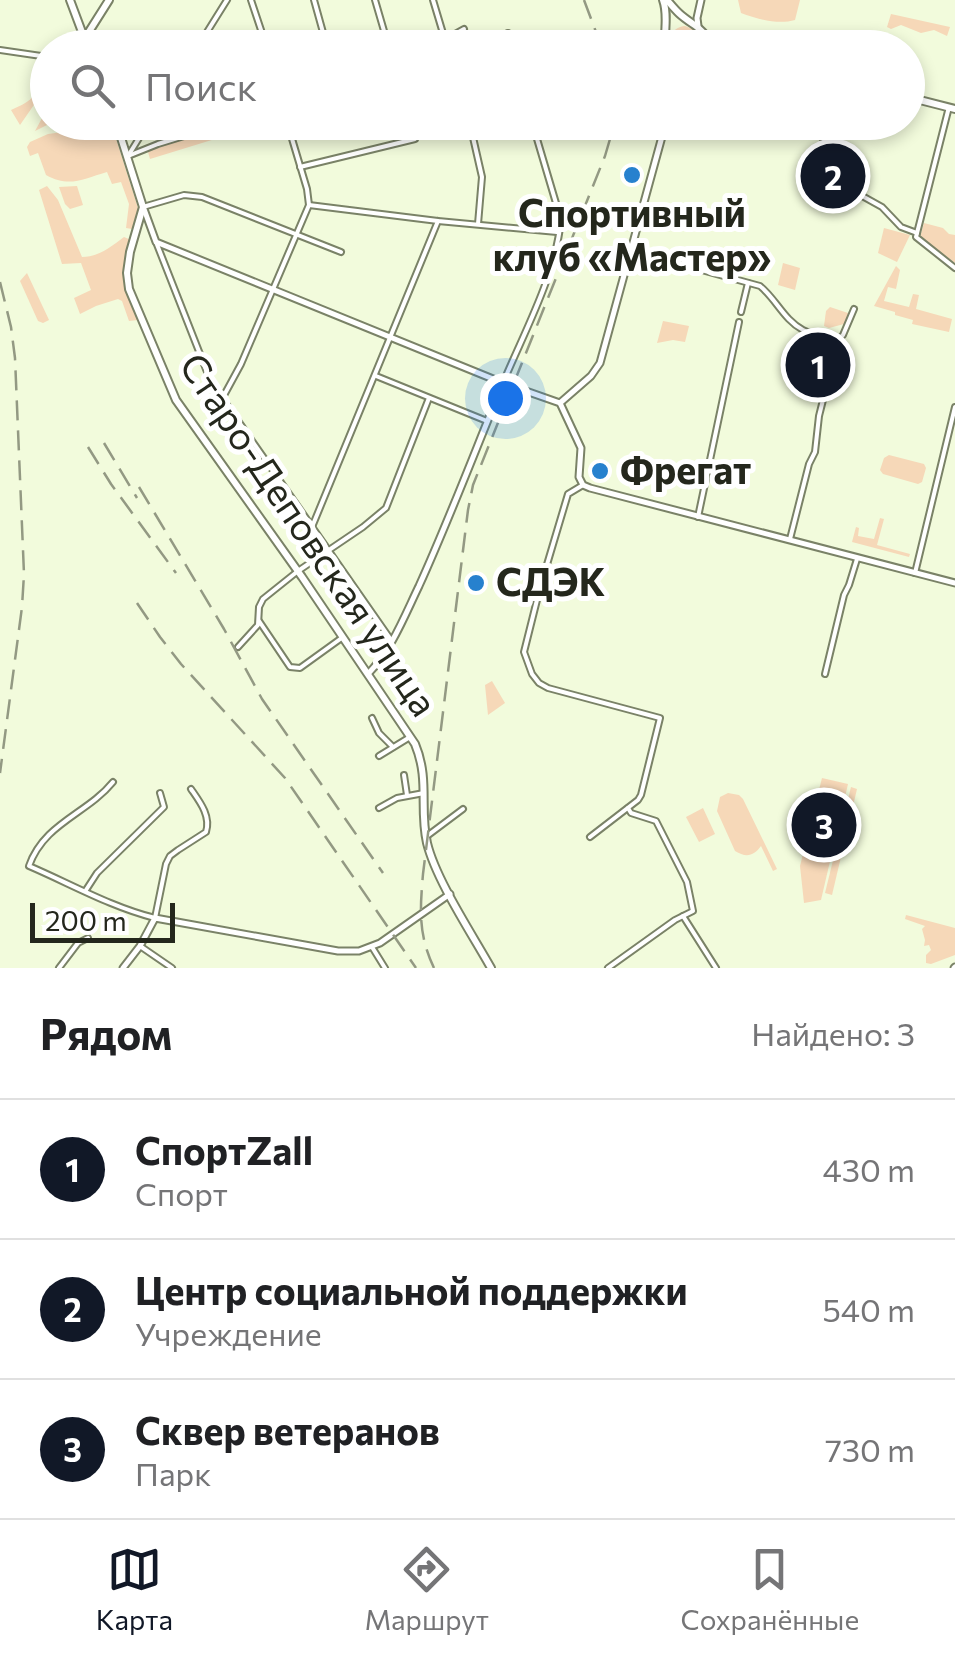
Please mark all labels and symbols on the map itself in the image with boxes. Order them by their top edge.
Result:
pin: 2 [800,138,866,214]
marker: Спортивный клуб «Мастер» [621,164,643,186]
place label: Спортивный клуб «Мастер» [493,188,771,279]
pin: 1 [786,328,850,402]
street label: Старо-Деповская улица [171,343,449,724]
your location [480,373,531,424]
place label: Фрегат [620,445,751,492]
marker: Фрегат [589,460,611,482]
place label: СДЭК [496,557,605,604]
marker: СДЭК [465,572,487,594]
pin: 3 [792,788,856,862]
scale bar [30,898,175,943]

